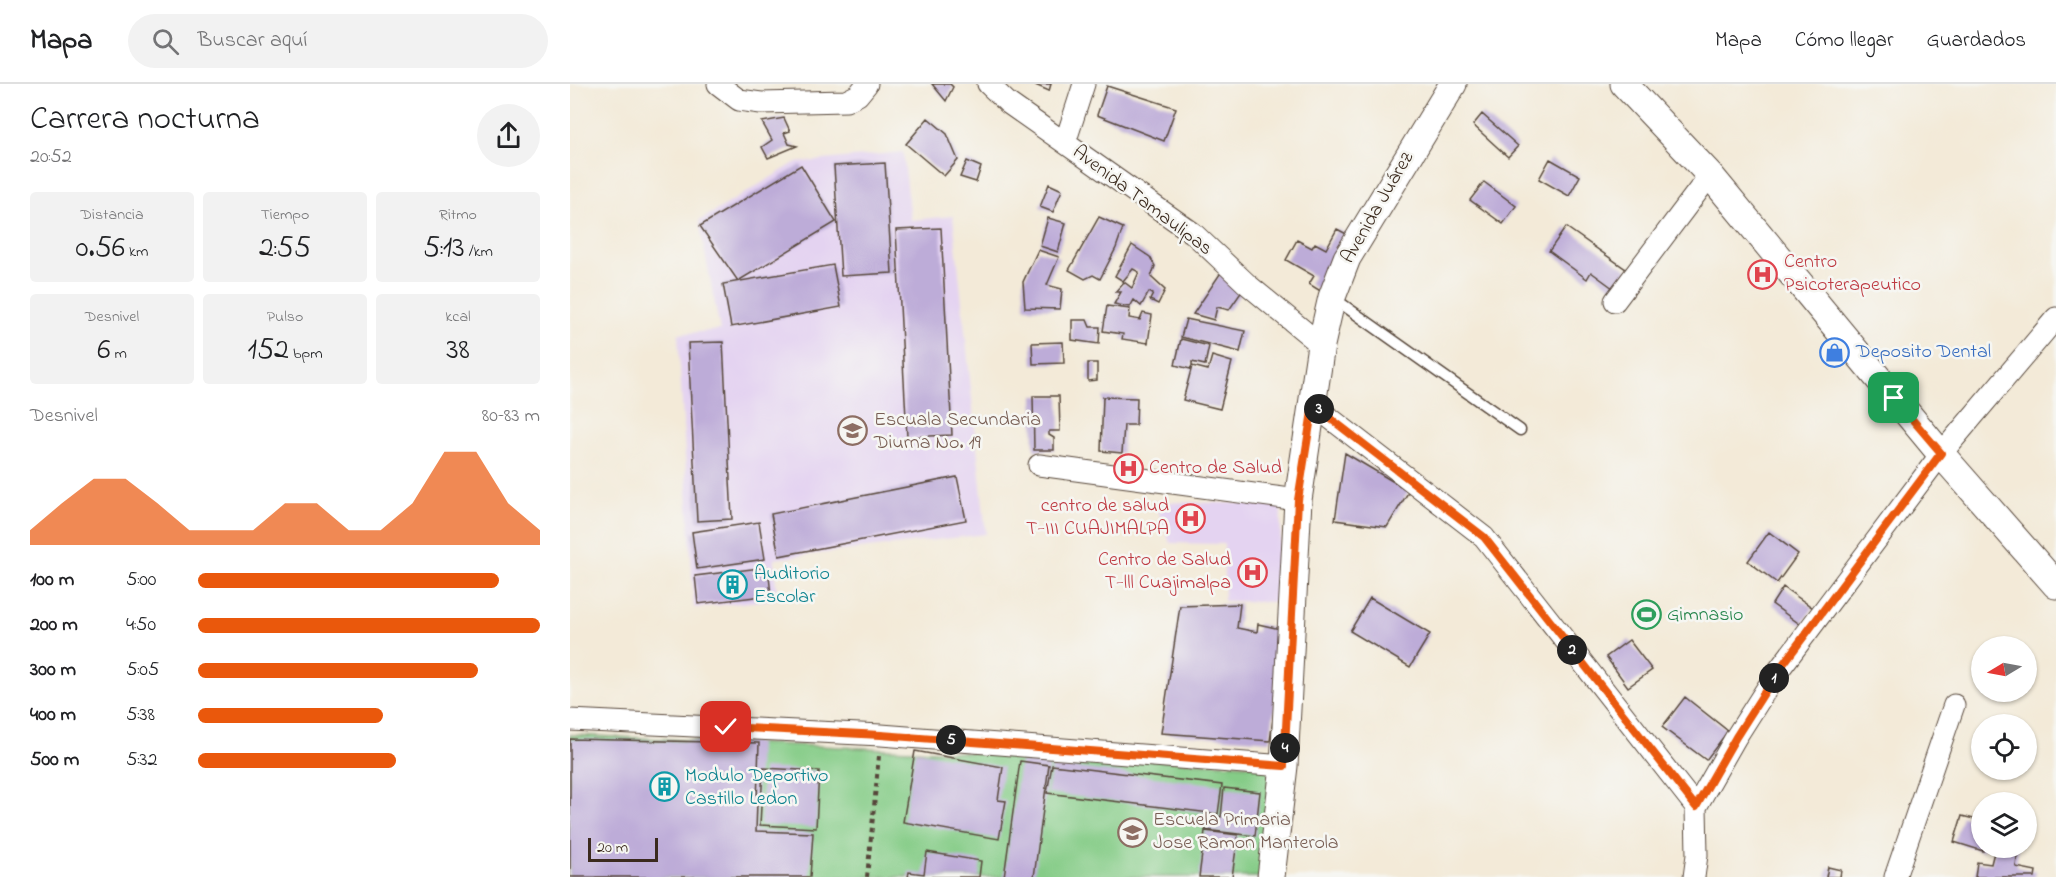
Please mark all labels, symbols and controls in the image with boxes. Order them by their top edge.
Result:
search box [128,14,548,68]
text: Mapa [30,21,92,62]
icon: search [149,25,182,58]
text: Buscar aquí [197,25,307,57]
text: Mapa [1715,26,1762,56]
text: Cómo llegar [1795,26,1893,56]
text: Guardados [1926,26,2026,56]
text: Carrera nocturna [30,96,260,144]
button: share [477,104,540,167]
street label: Avenida Tamaulipas [1066,139,1218,263]
text: 20:52 [30,143,72,172]
street label: Avenida Juárez [1334,146,1422,269]
text: Distancia [80,203,144,227]
text: Tiempo [261,203,309,227]
text: Ritmo [439,203,477,227]
text: 0.56 [76,227,125,271]
text: 2:55 [259,227,311,271]
text: 5:13 [423,227,465,271]
text: km [125,240,148,264]
text: /km [465,240,493,264]
place label: Centro Psicoterapeutico [1784,248,1921,300]
hospital icon: Centro Psicoterapeutico [1747,258,1779,290]
text: Desnivel [85,305,139,329]
text: Pulso [267,305,303,329]
text: kcal [445,305,471,329]
text: 6 [97,329,110,373]
text: 152 [247,329,289,373]
text: 38 [446,329,470,373]
shop icon: Deposito Dental [1819,336,1851,368]
place label: Deposito Dental [1855,338,1991,367]
text: m [110,342,127,366]
text: bpm [289,342,323,366]
pin [1868,372,1919,423]
icon: arrive [1877,381,1910,414]
pin: 3 [1304,394,1334,424]
text: 3 [1316,397,1322,421]
text: Desnivel [30,402,98,431]
text: 80–83 m [482,402,540,431]
place label: Escuala Secundaria Diurna No. 19 [873,406,1041,458]
school or university icon: Escuala Secundaria Diurna No. 19 [837,415,869,447]
hospital icon: Centro de Salud [1112,452,1144,484]
place label: Centro de Salud [1149,454,1282,483]
place label: centro de salud T-III CUAJIMALPA [1026,492,1169,544]
hospital icon: centro de salud T-III CUAJIMALPA [1174,502,1206,534]
place label: Centro de Salud T-lll Cuajimalpa [1098,546,1231,598]
hospital icon: Centro de Salud T-lll Cuajimalpa [1236,556,1268,588]
place label: Auditorio Escolar [754,560,830,612]
text: 100 m [30,566,74,595]
text: 5:00 [126,566,156,595]
building icon: Auditorio Escolar [717,569,749,601]
sports icon: Gimnasio [1630,599,1662,631]
place label: Gimnasio [1667,601,1744,630]
text: 200 m [30,611,78,640]
text: 4:50 [126,611,156,640]
pin: 2 [1557,635,1587,665]
north arrow [1971,636,2037,702]
map controls [1971,636,2037,858]
text: 2 [1568,638,1576,662]
text: 300 m [30,656,76,685]
text: 5:05 [126,656,159,685]
pin: 1 [1759,663,1789,693]
text: 1 [1771,666,1777,690]
text: 400 m [30,701,76,730]
text: 5:38 [126,701,155,730]
pin [700,701,751,752]
icon: check [709,710,742,743]
button: locate [1971,714,2037,780]
pin: 5 [936,725,966,755]
text: 5 [946,728,956,752]
pin: 4 [1270,733,1300,763]
text: 4 [1282,736,1288,760]
text: 500 m [30,746,79,775]
text: 5:32 [126,746,157,775]
place label: Modulo Deportivo Castillo Ledon [685,762,828,814]
building icon: Modulo Deportivo Castillo Ledon [648,771,680,803]
button: layers [1971,792,2037,858]
place label: Escuela Primaria Jose Ramon Manterola [1153,806,1339,858]
school or university icon: Escuela Primaria Jose Ramon Manterola [1116,816,1148,848]
scale bar [588,835,658,862]
text: 20 m [597,836,628,860]

